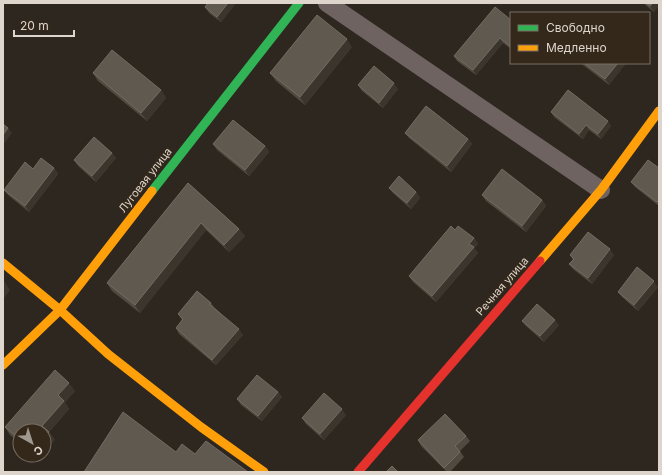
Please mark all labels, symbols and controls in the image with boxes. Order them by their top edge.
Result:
scale bar [14,12,74,38]
legend [510,12,650,64]
text: 20 m [20,18,49,33]
text: Свободно [546,20,605,35]
text: Медленно [546,40,607,55]
street label: Луговая улица [115,145,175,215]
street label: Речная улица [473,254,531,318]
north arrow [12,423,52,463]
text: С [31,443,46,459]

